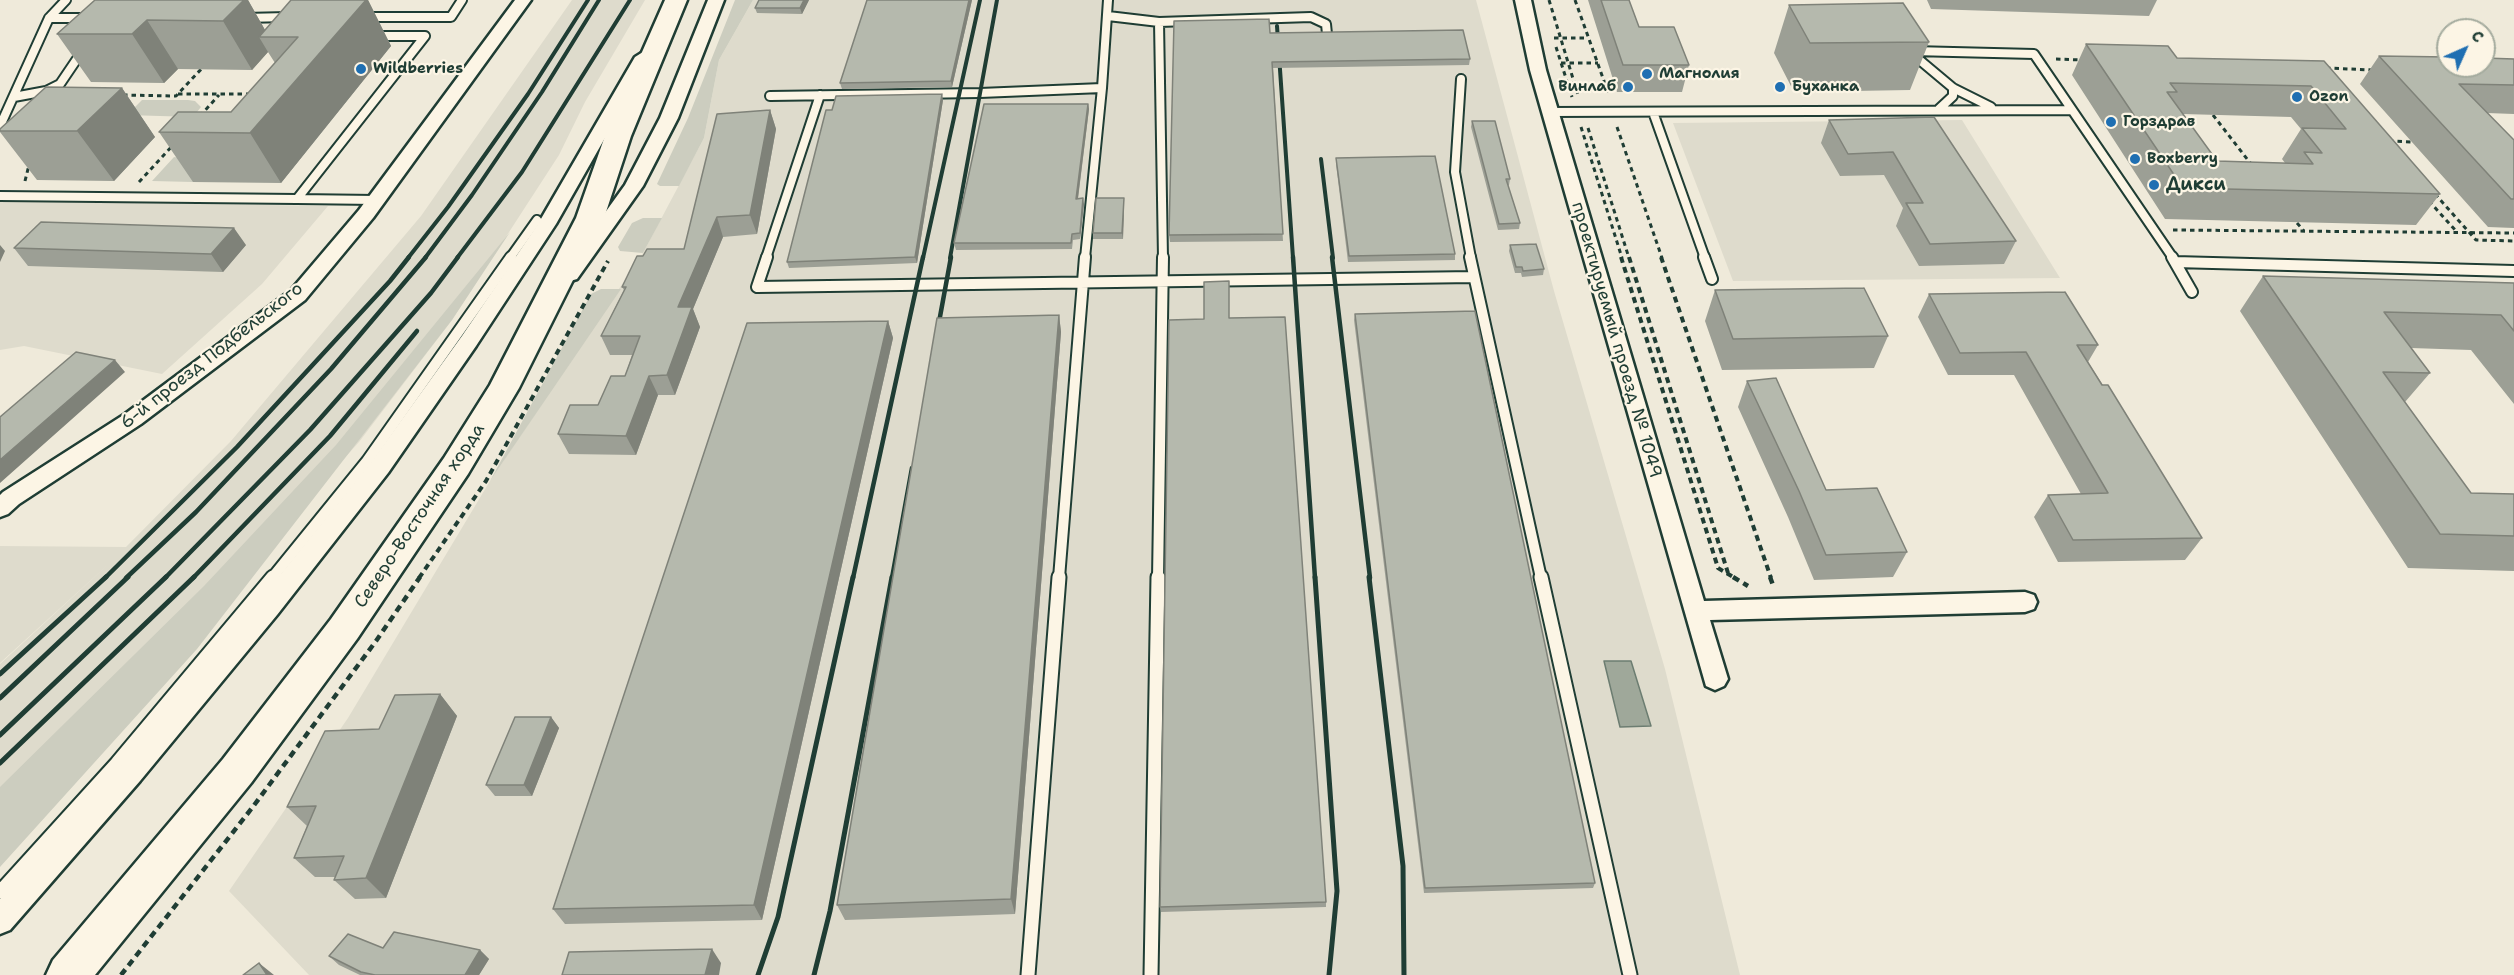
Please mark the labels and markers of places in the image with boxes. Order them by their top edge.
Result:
place label: Wildberries [373,60,463,78]
marker: Wildberries [354,62,368,76]
place label: Магнолия [1659,65,1740,83]
marker: Магнолия [1640,67,1654,81]
place label: Винлаб [1558,78,1616,96]
place label: Буханка [1792,78,1859,96]
marker: Винлаб [1621,80,1635,94]
marker: Буханка [1773,80,1787,94]
place label: Ozon [2309,88,2349,106]
marker: Ozon [2290,90,2304,104]
place label: Горздрав [2123,113,2195,131]
marker: Горздрав [2104,115,2118,129]
place label: Boxberry [2147,150,2218,168]
marker: Boxberry [2128,152,2142,166]
place label: Дикси [2166,174,2226,196]
marker: Дикси [2147,178,2161,192]

